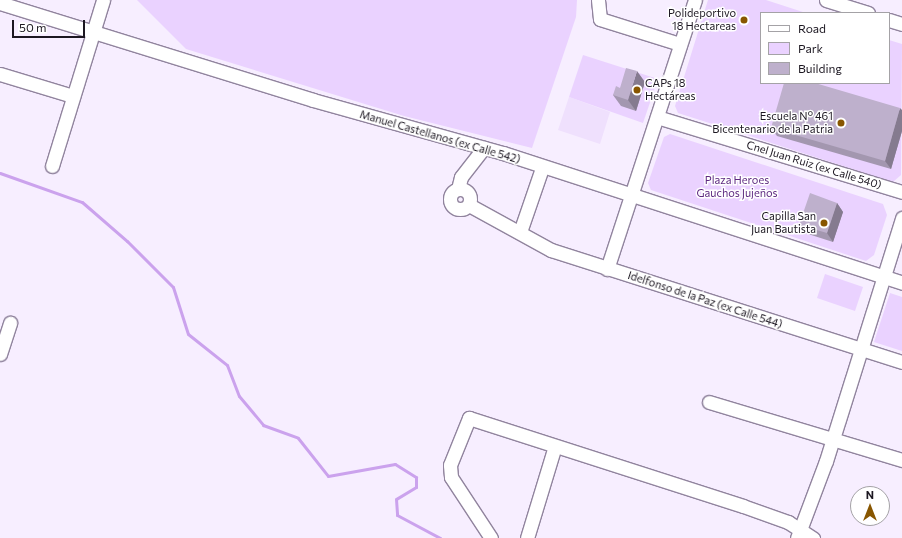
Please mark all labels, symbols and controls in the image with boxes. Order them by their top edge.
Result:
place label: Polideportivo 18 Hectareas [668,7,736,33]
scale bar [14,12,87,38]
legend [760,12,890,84]
marker: Polideportivo 18 Hectareas [739,15,749,25]
text: 50 m [19,20,47,34]
text: Road [798,21,826,35]
text: Park [798,41,823,55]
text: Building [798,61,842,75]
place label: CAPs 18 Hectáreas [645,77,695,103]
marker: CAPs 18 Hectáreas [632,85,642,95]
street label: Manuel Castellanos (ex Calle 542) [358,108,522,166]
place label: Escuela N° 461 Bicentenario de la Patria [712,110,833,136]
marker: Escuela N° 461 Bicentenario de la Patria [836,118,846,128]
street label: Cnel Juan Ruiz (ex Calle 540) [745,138,883,192]
park label: Plaza Heroes Gauchos Jujeños [697,174,777,200]
place label: Capilla San Juan Bautista [751,210,816,236]
marker: Capilla San Juan Bautista [819,218,829,228]
street label: Idelfonso de la Paz (ex Calle 544) [626,269,784,331]
north arrow [850,486,890,526]
text: N [866,488,874,501]

